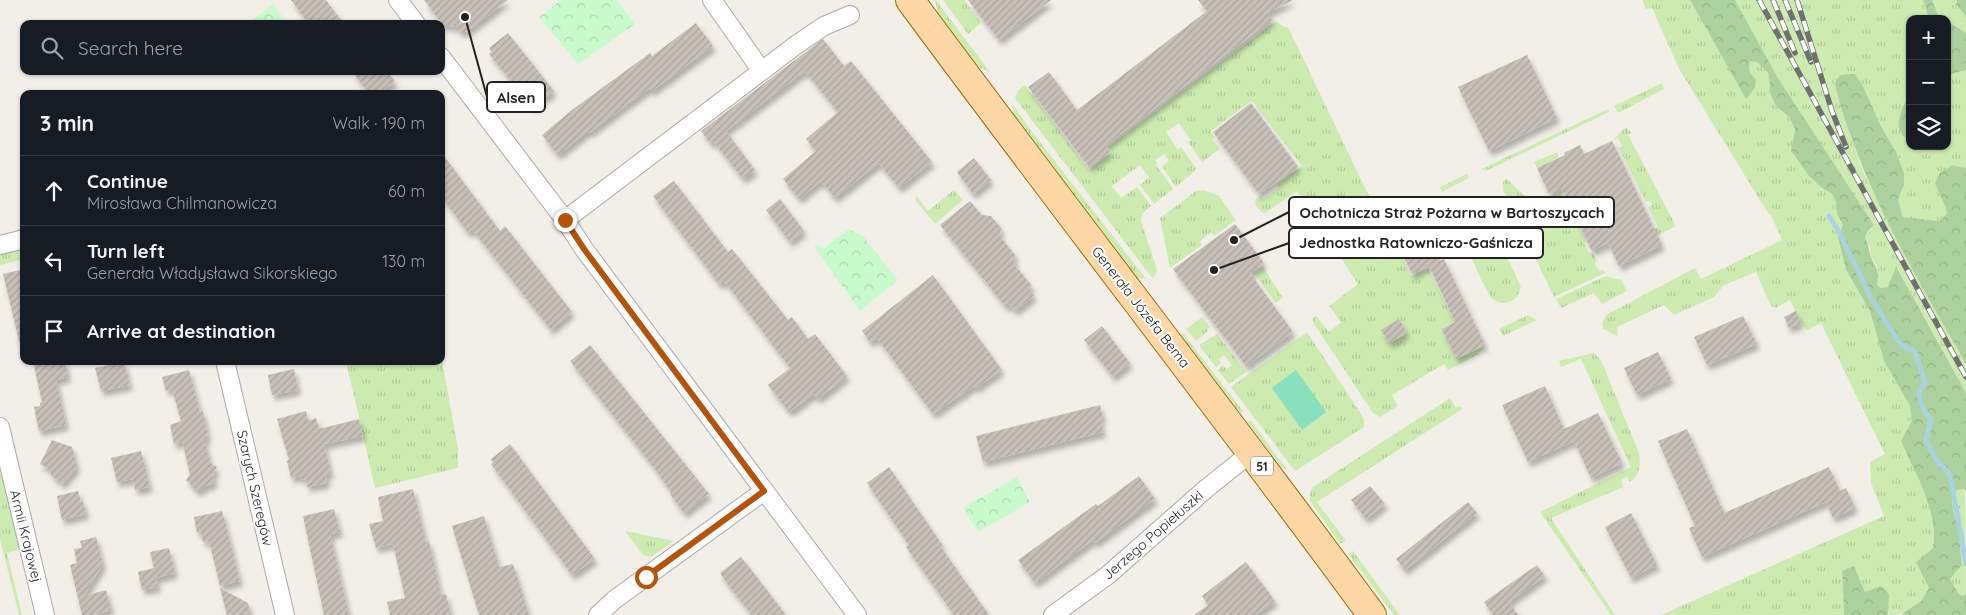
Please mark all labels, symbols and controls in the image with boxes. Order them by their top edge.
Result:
map controls [1906,15,1951,150]
button: + [1906,15,1951,60]
search box [20,20,445,75]
icon: search [38,34,66,62]
text: Search here [78,36,183,60]
button: − [1906,60,1951,105]
callout: Alsen [487,82,545,112]
text: Alsen [497,88,535,107]
button: layers [1906,105,1951,150]
text: 3 min [40,110,94,136]
text: Walk · 190 m [333,113,425,133]
text: Continue [87,169,168,193]
icon: ahead [40,177,68,205]
text: 60 m [388,181,425,201]
text: Mirosława Chilmanowicza [87,193,277,213]
callout: Ochotnicza Straż Pożarna w Bartoszycach [1289,197,1614,227]
text: Ochotnicza Straż Pożarna w Bartoszycach [1300,203,1604,222]
route end [554,209,577,232]
callout: Jednostka Ratowniczo-Gaśnicza [1289,228,1543,258]
text: Jednostka Ratowniczo-Gaśnicza [1299,233,1533,252]
text: Turn left [87,239,165,263]
street label: Generała Józefa Bema [1088,243,1194,371]
icon: left [40,247,68,275]
text: 130 m [382,251,425,271]
text: Generała Władysława Sikorskiego [87,263,338,283]
icon: arrive [40,317,68,345]
text: Arrive at destination [87,319,276,343]
street label: Szarych Szeregów [233,428,277,548]
road number: 51 [1251,456,1273,476]
street label: Jerzego Popiełuszki [1099,486,1207,584]
street label: Armii Krajowej [6,488,46,584]
route start [635,566,658,589]

